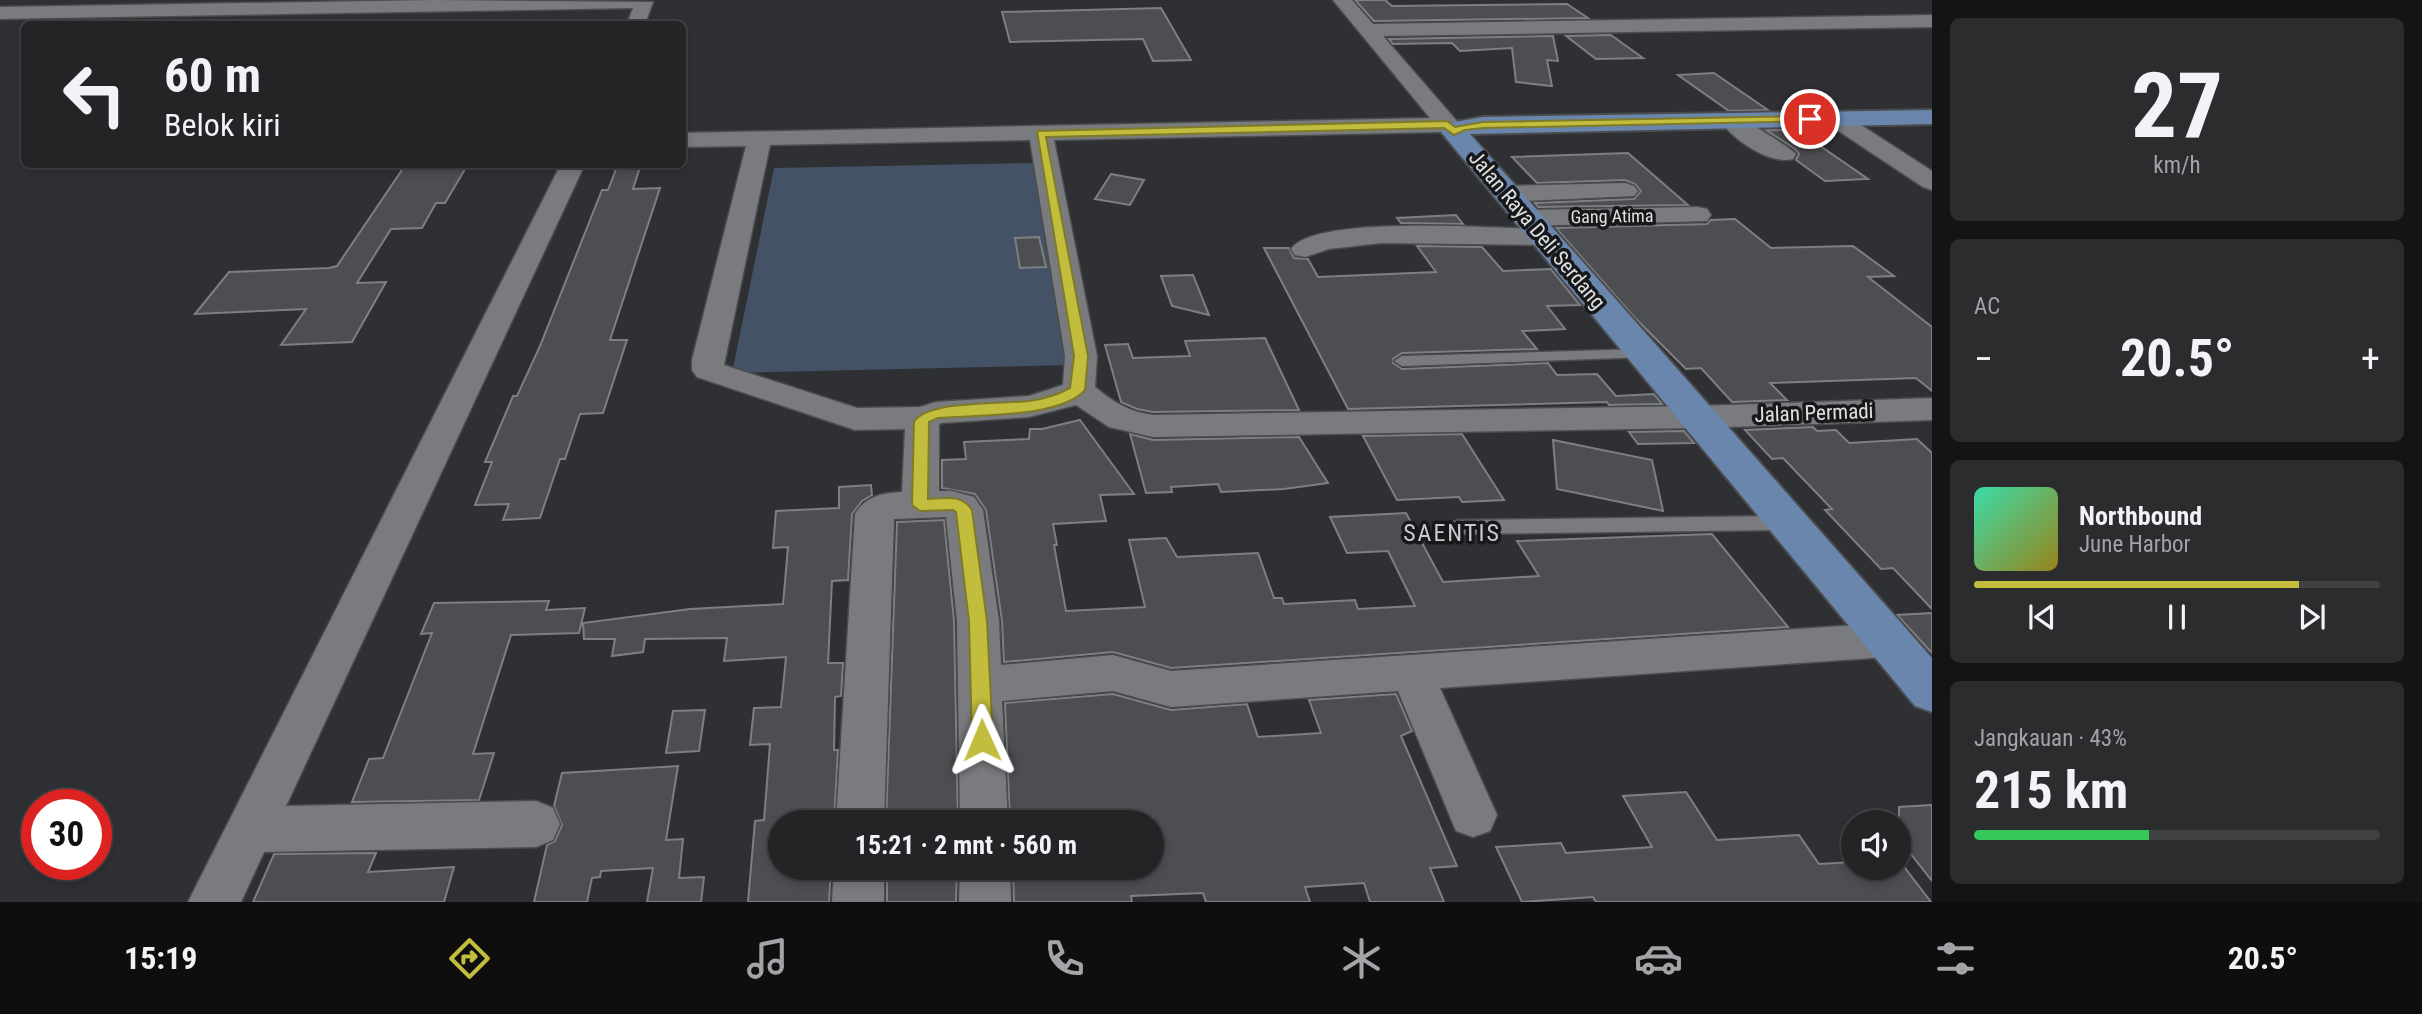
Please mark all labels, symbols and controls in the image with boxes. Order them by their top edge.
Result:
text: 60 m [164,47,261,104]
icon: left [49,49,140,140]
text: 27 [2131,53,2223,159]
pin [1780,89,1840,149]
icon: arrive [1791,100,1829,138]
text: Belok kiri [164,106,281,144]
street label: Jalan Raya Deli Serdang [1464,146,1610,314]
text: km/h [2153,152,2201,179]
street label: Gang Atima [1570,205,1654,227]
text: AC [1974,293,2000,320]
text: 20.5° [2120,328,2234,389]
text: − [1974,337,1993,381]
text: + [2361,337,2380,381]
street label: Jalan Permadi [1754,399,1874,427]
text: Northbound [2079,501,2202,531]
district label: SAENTIS [1403,519,1501,547]
text: June Harbor [2079,531,2191,558]
icon: previous [2023,598,2061,636]
icon: pause [2158,598,2196,636]
icon: next [2293,598,2331,636]
position arrow [945,703,1019,777]
text: Jangkauan · 43% [1974,725,2127,752]
text: 215 km [1974,760,2128,821]
speed limit sign: 30 [21,789,112,880]
map controls [1841,810,1911,880]
button: sound [1841,810,1911,880]
text: 15:21 · 2 mnt · 560 m [855,830,1077,860]
icon: directions [445,934,494,983]
icon: music [743,934,792,983]
icon: phone [1040,934,1089,983]
icon: climate [1337,934,1386,983]
icon: car [1634,934,1683,983]
icon: filters [1931,934,1980,983]
text: 15:19 [124,939,197,977]
text: 20.5° [2228,939,2298,977]

